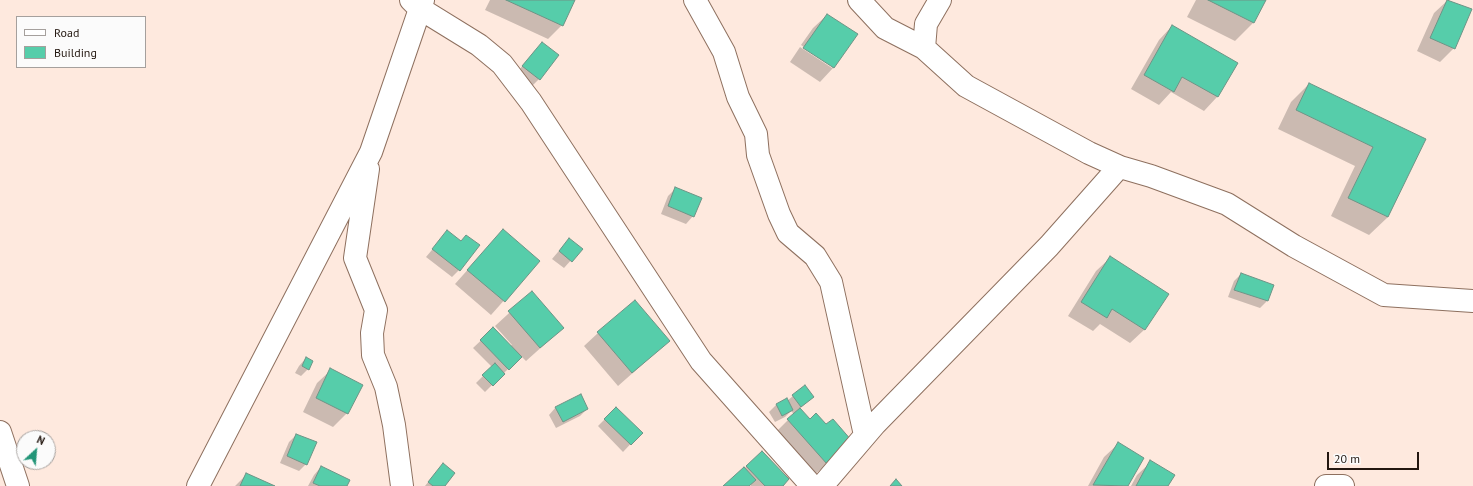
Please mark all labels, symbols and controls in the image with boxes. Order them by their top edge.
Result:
legend [16,16,146,68]
text: Road [54,25,79,40]
text: Building [54,45,97,60]
north arrow [16,430,56,470]
text: N [34,432,47,448]
scale bar [1329,444,1421,470]
text: 20 m [1334,451,1360,466]

